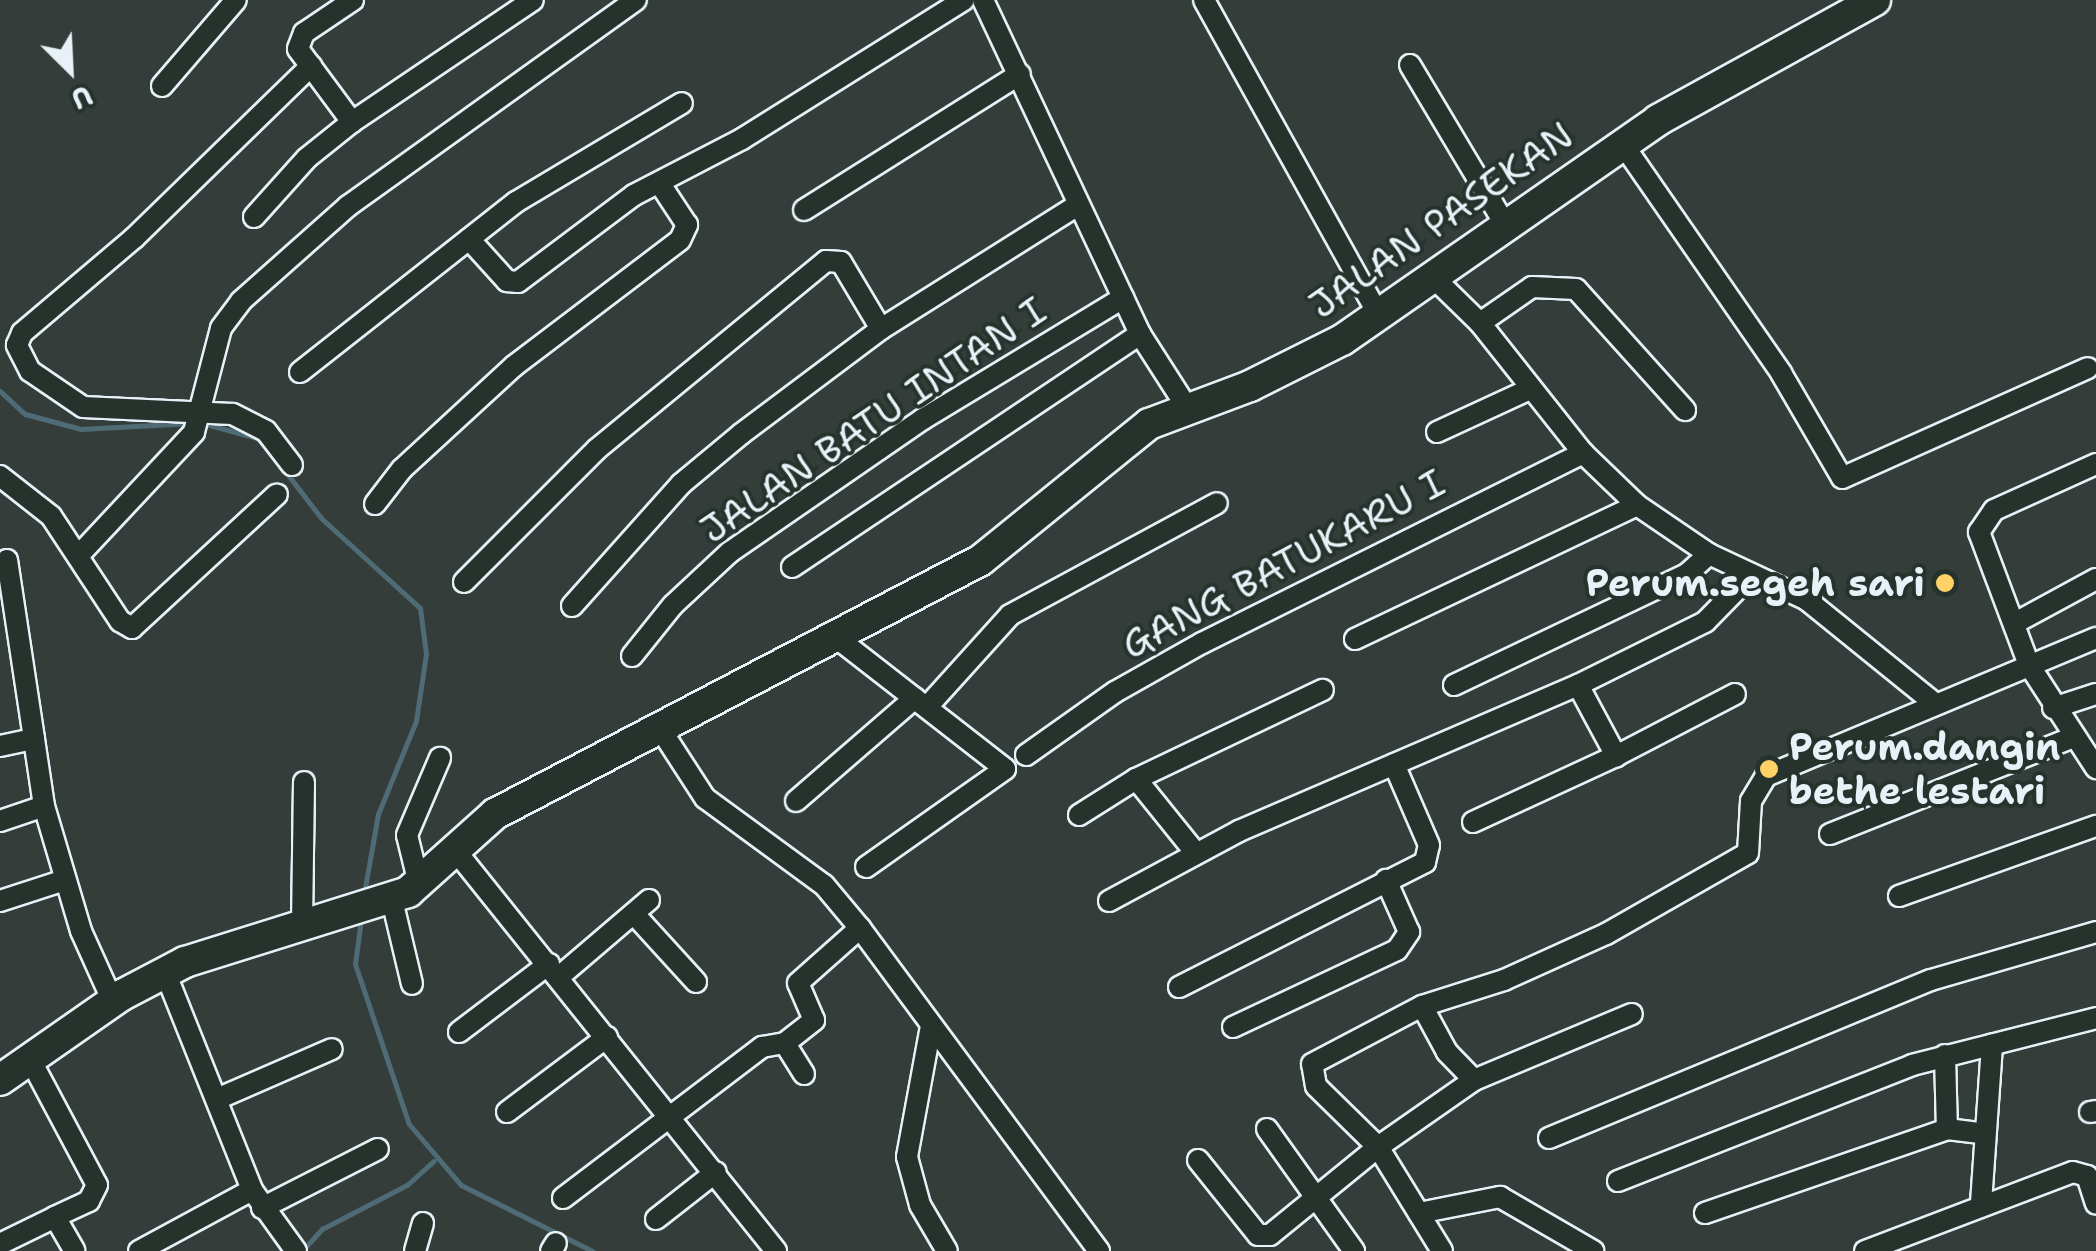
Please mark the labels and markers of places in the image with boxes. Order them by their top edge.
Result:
place label: Perum.segeh sari [1586,560,1925,606]
marker: Perum.segeh sari [1934,572,1956,594]
place label: Perum.dangin bethe lestari [1789,724,2061,814]
marker: Perum.dangin bethe lestari [1758,758,1780,780]

